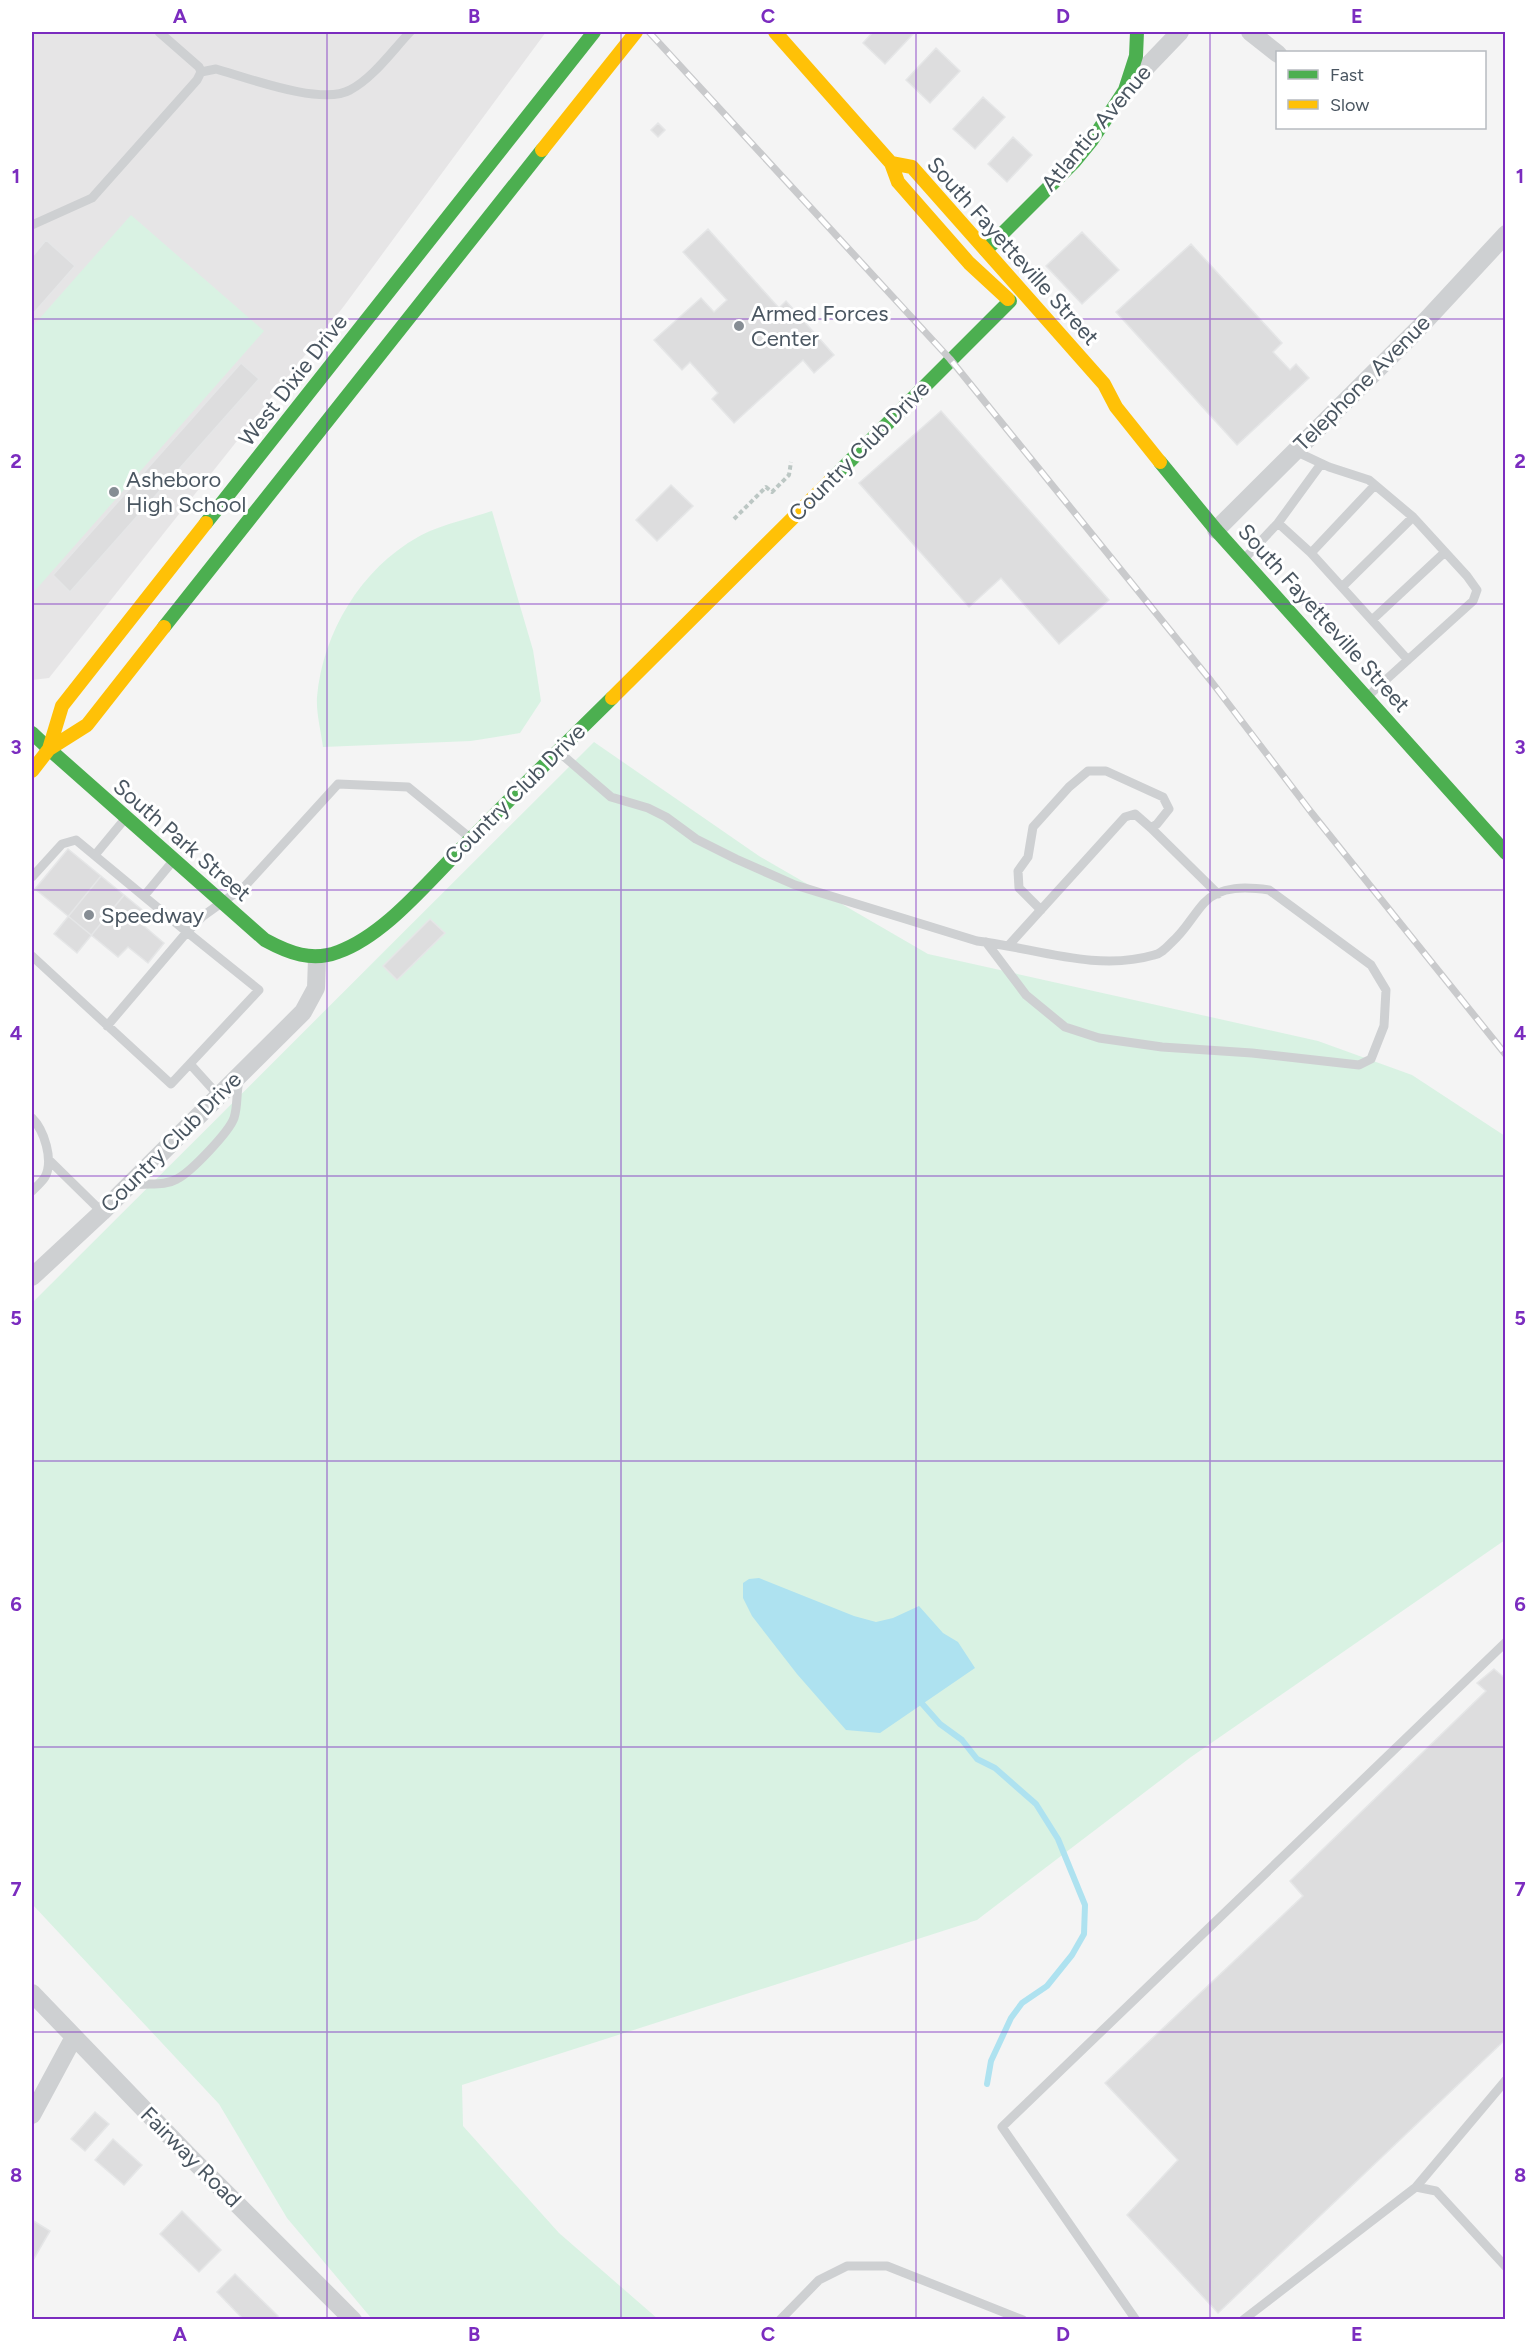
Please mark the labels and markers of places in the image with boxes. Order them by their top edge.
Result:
place label: Armed Forces Center [751,300,889,352]
marker: Armed Forces Center [732,319,746,333]
place label: Asheboro High School [126,466,246,518]
marker: Asheboro High School [107,485,121,499]
place label: Speedway [101,902,204,929]
marker: Speedway [82,908,96,922]

